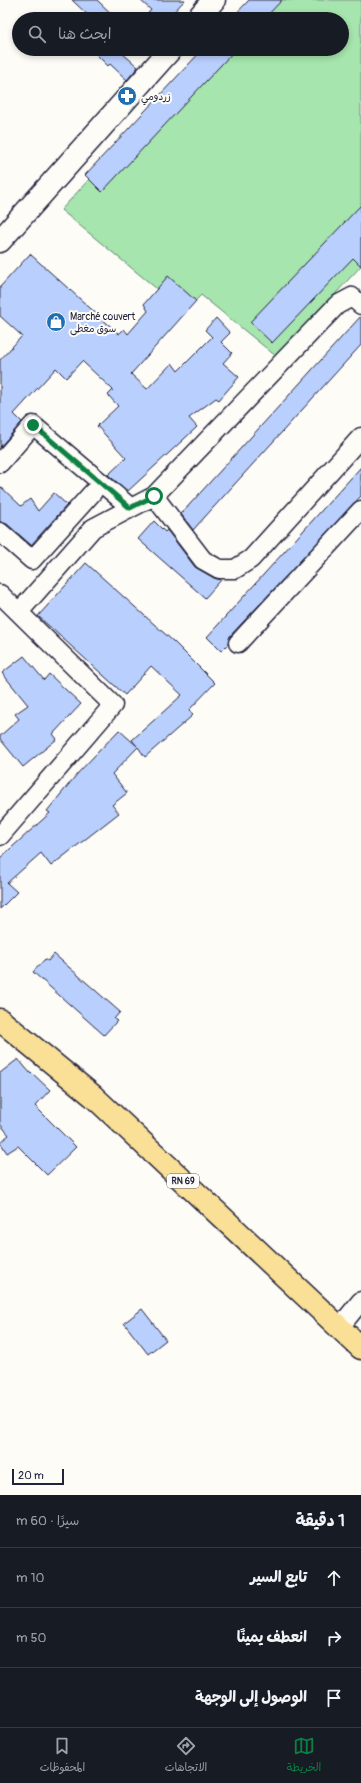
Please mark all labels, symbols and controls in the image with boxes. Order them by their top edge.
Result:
search box [12,12,349,56]
icon: search [26,23,48,45]
text: ابحث هنا [58,25,111,44]
pharmacy icon: زردومي [116,85,138,107]
place label: زردومي [141,91,171,106]
shop icon: Marché couvert سوق مغطى [45,311,67,333]
place label: Marché couvert سوق مغطى [70,311,136,336]
route end [24,416,42,434]
route start [145,487,163,505]
road number: RN 69 [167,1174,199,1188]
scale bar [12,1467,64,1486]
text: 20 m [18,1469,44,1482]
text: 1 دقيقة [295,1510,345,1531]
text: سيرًا · 60 m [16,1513,79,1529]
icon: ahead [323,1567,345,1589]
text: تابع السير [250,1568,307,1587]
text: 10 m [16,1570,44,1586]
icon: right [323,1627,345,1649]
text: انعطف يمينًا [237,1628,307,1647]
text: 50 m [16,1630,46,1646]
icon: arrive [323,1687,345,1709]
text: الوصول إلى الوجهة [195,1688,307,1707]
tab: المحفوظات [40,1735,85,1777]
tab: الاتجاهات [165,1735,207,1777]
tab: الخريطة [287,1735,321,1777]

